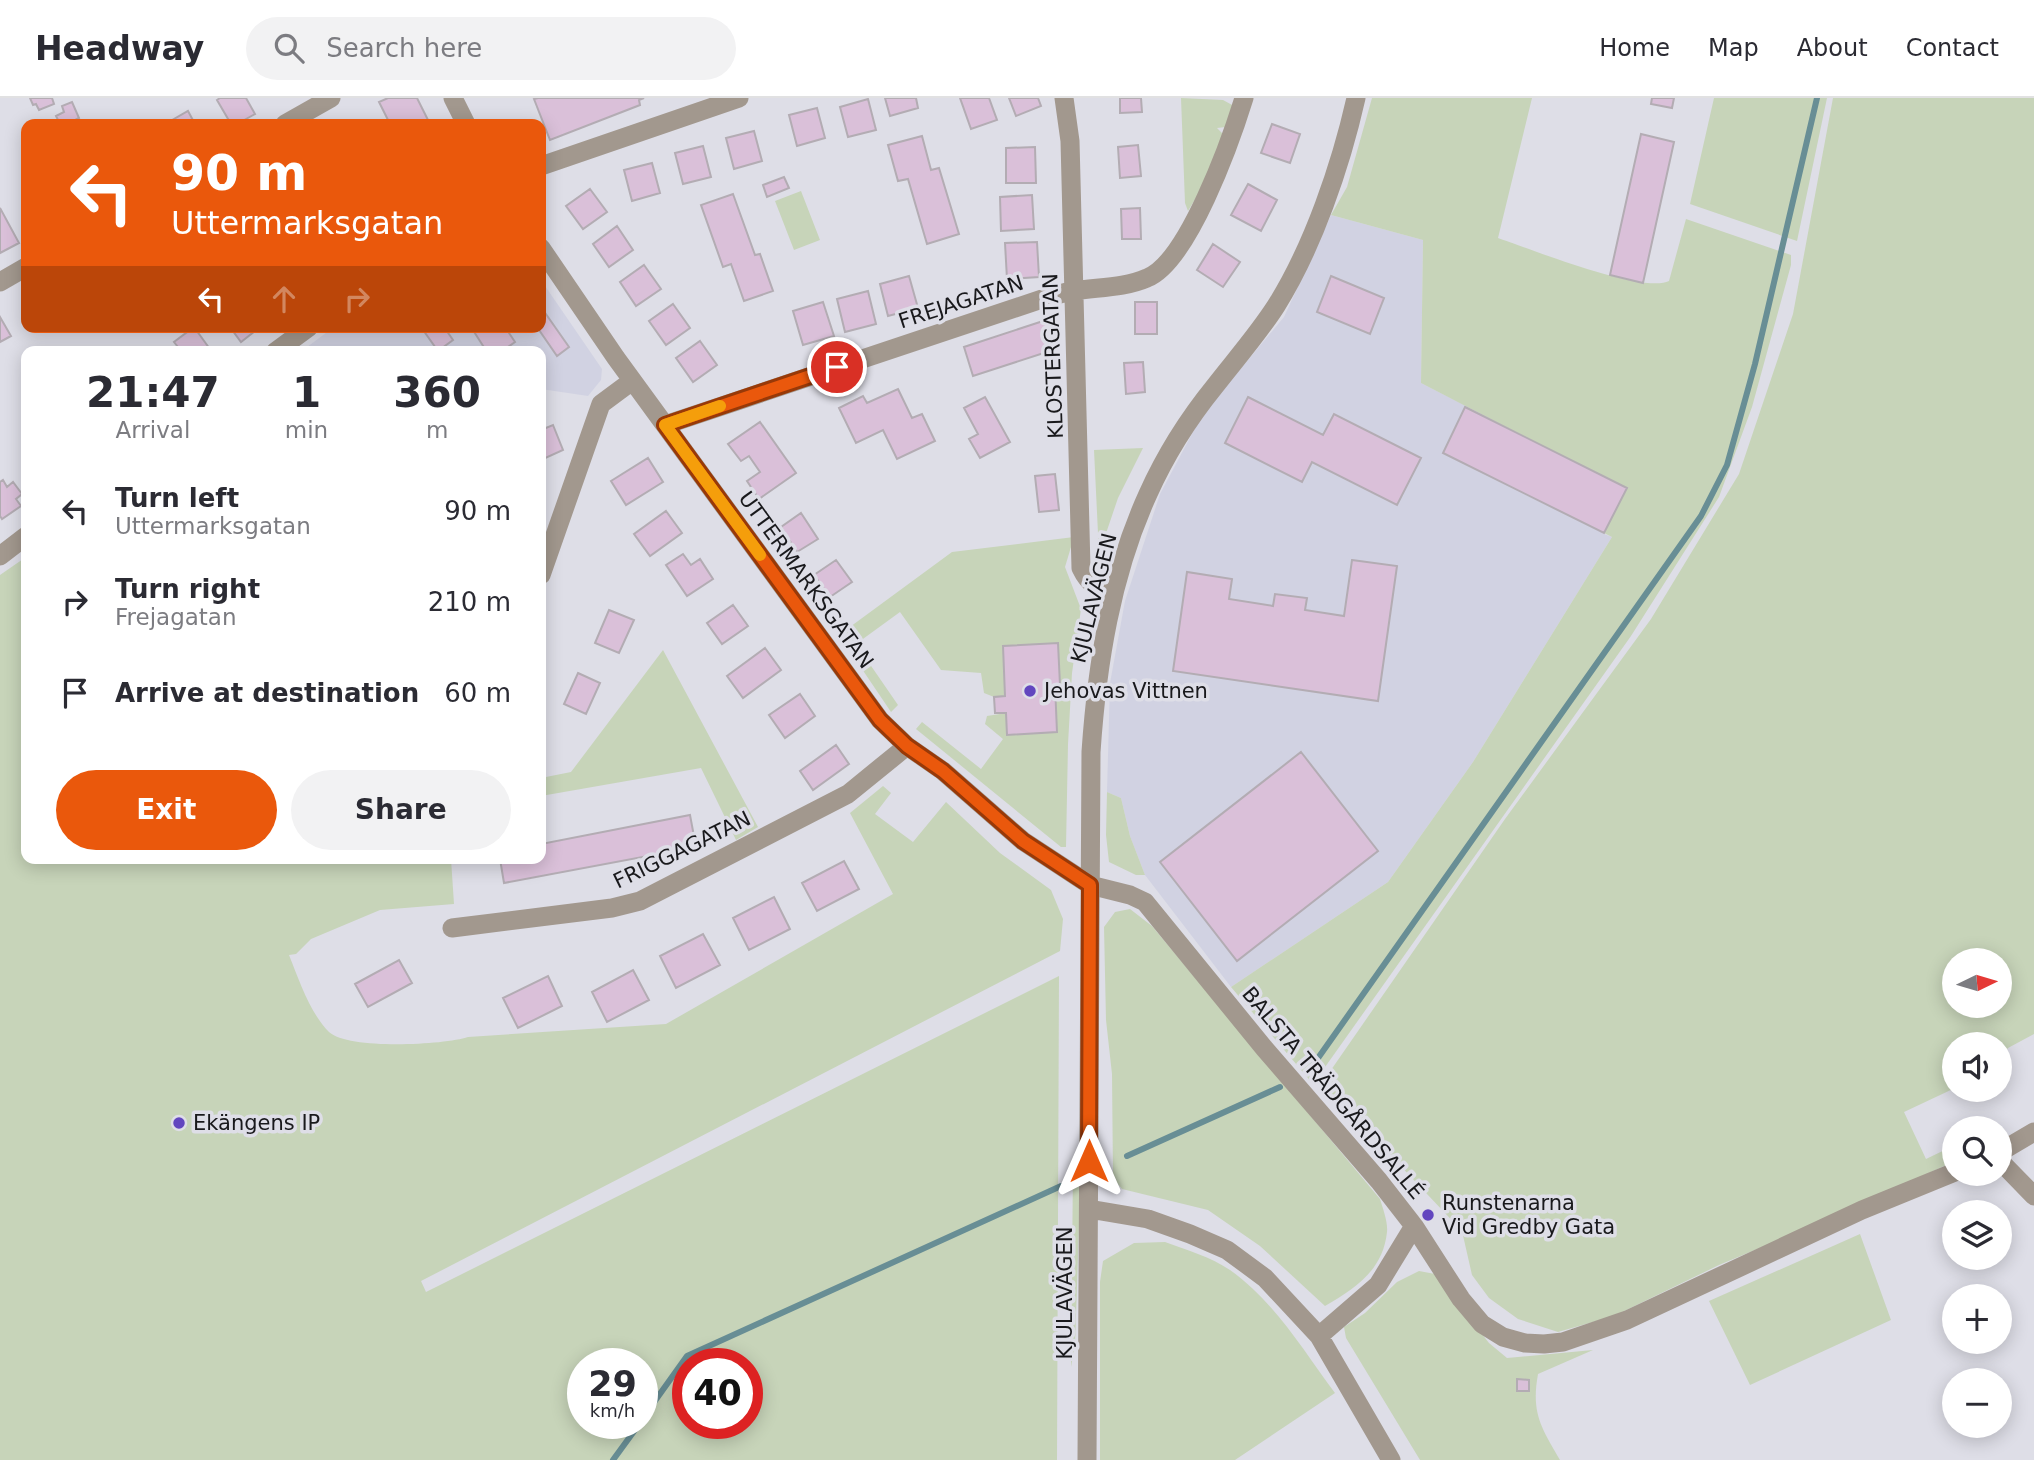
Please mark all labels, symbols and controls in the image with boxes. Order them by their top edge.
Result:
search box [246,17,736,80]
text: Headway [35,29,204,68]
icon: search [270,29,308,67]
text: Search here [326,33,482,63]
text: Home [1599,34,1670,62]
text: Map [1708,34,1759,62]
text: About [1797,34,1868,62]
text: Contact [1906,34,1999,62]
text: 90 m [171,145,307,202]
icon: left [56,147,147,238]
text: Uttermarksgatan [171,204,443,242]
street label: FREJAGATAN [895,270,1027,334]
street label: KLOSTERGATAN [1038,273,1068,439]
icon: left [192,280,230,318]
icon: ahead [265,280,303,318]
icon: right [338,280,376,318]
pin [807,337,867,397]
icon: arrive [818,348,856,386]
text: 21:47 [86,368,220,417]
text: 1 [292,368,321,417]
text: 360 [393,368,481,417]
text: Arrival [116,417,190,443]
text: min [285,417,328,443]
text: m [426,417,448,443]
text: Turn left [115,483,239,513]
street label: UTTERMARKSGATAN [734,487,878,673]
icon: left [56,492,94,530]
text: 90 m [444,496,511,526]
text: Uttermarksgatan [115,513,311,539]
street label: KJULAVÄGEN [1065,530,1122,665]
text: Turn right [115,574,260,604]
icon: right [56,583,94,621]
text: 210 m [428,587,511,617]
text: Frejagatan [115,604,237,630]
icon: arrive [56,674,94,712]
text: Arrive at destination [115,678,419,708]
text: 60 m [444,678,511,708]
place label: Jehovas Vittnen [1042,679,1208,703]
marker: Jehovas Vittnen [1022,683,1038,699]
button: Exit [56,770,277,850]
button: Share [291,770,511,850]
street label: FRIGGAGATAN [609,806,755,894]
north arrow [1942,948,2012,1018]
map controls [1942,948,2012,1438]
street label: BALSTA TRÄDGÅRDSALLÉ [1237,981,1430,1204]
button: sound [1942,1032,2012,1102]
place label: Ekängens IP [193,1111,320,1135]
marker: Ekängens IP [171,1115,187,1131]
button: search [1942,1116,2012,1186]
position arrow [1052,1124,1126,1198]
place label: Runstenarna Vid Gredby Gata [1442,1191,1615,1239]
button: layers [1942,1200,2012,1270]
marker: Runstenarna Vid Gredby Gata [1420,1207,1436,1223]
street label: KJULAVÄGEN [1052,1227,1077,1359]
button: + [1942,1284,2012,1354]
speed limit sign: 40 [672,1348,763,1439]
text: 29 [588,1364,637,1404]
button: − [1942,1368,2012,1438]
text: km/h [590,1400,635,1421]

